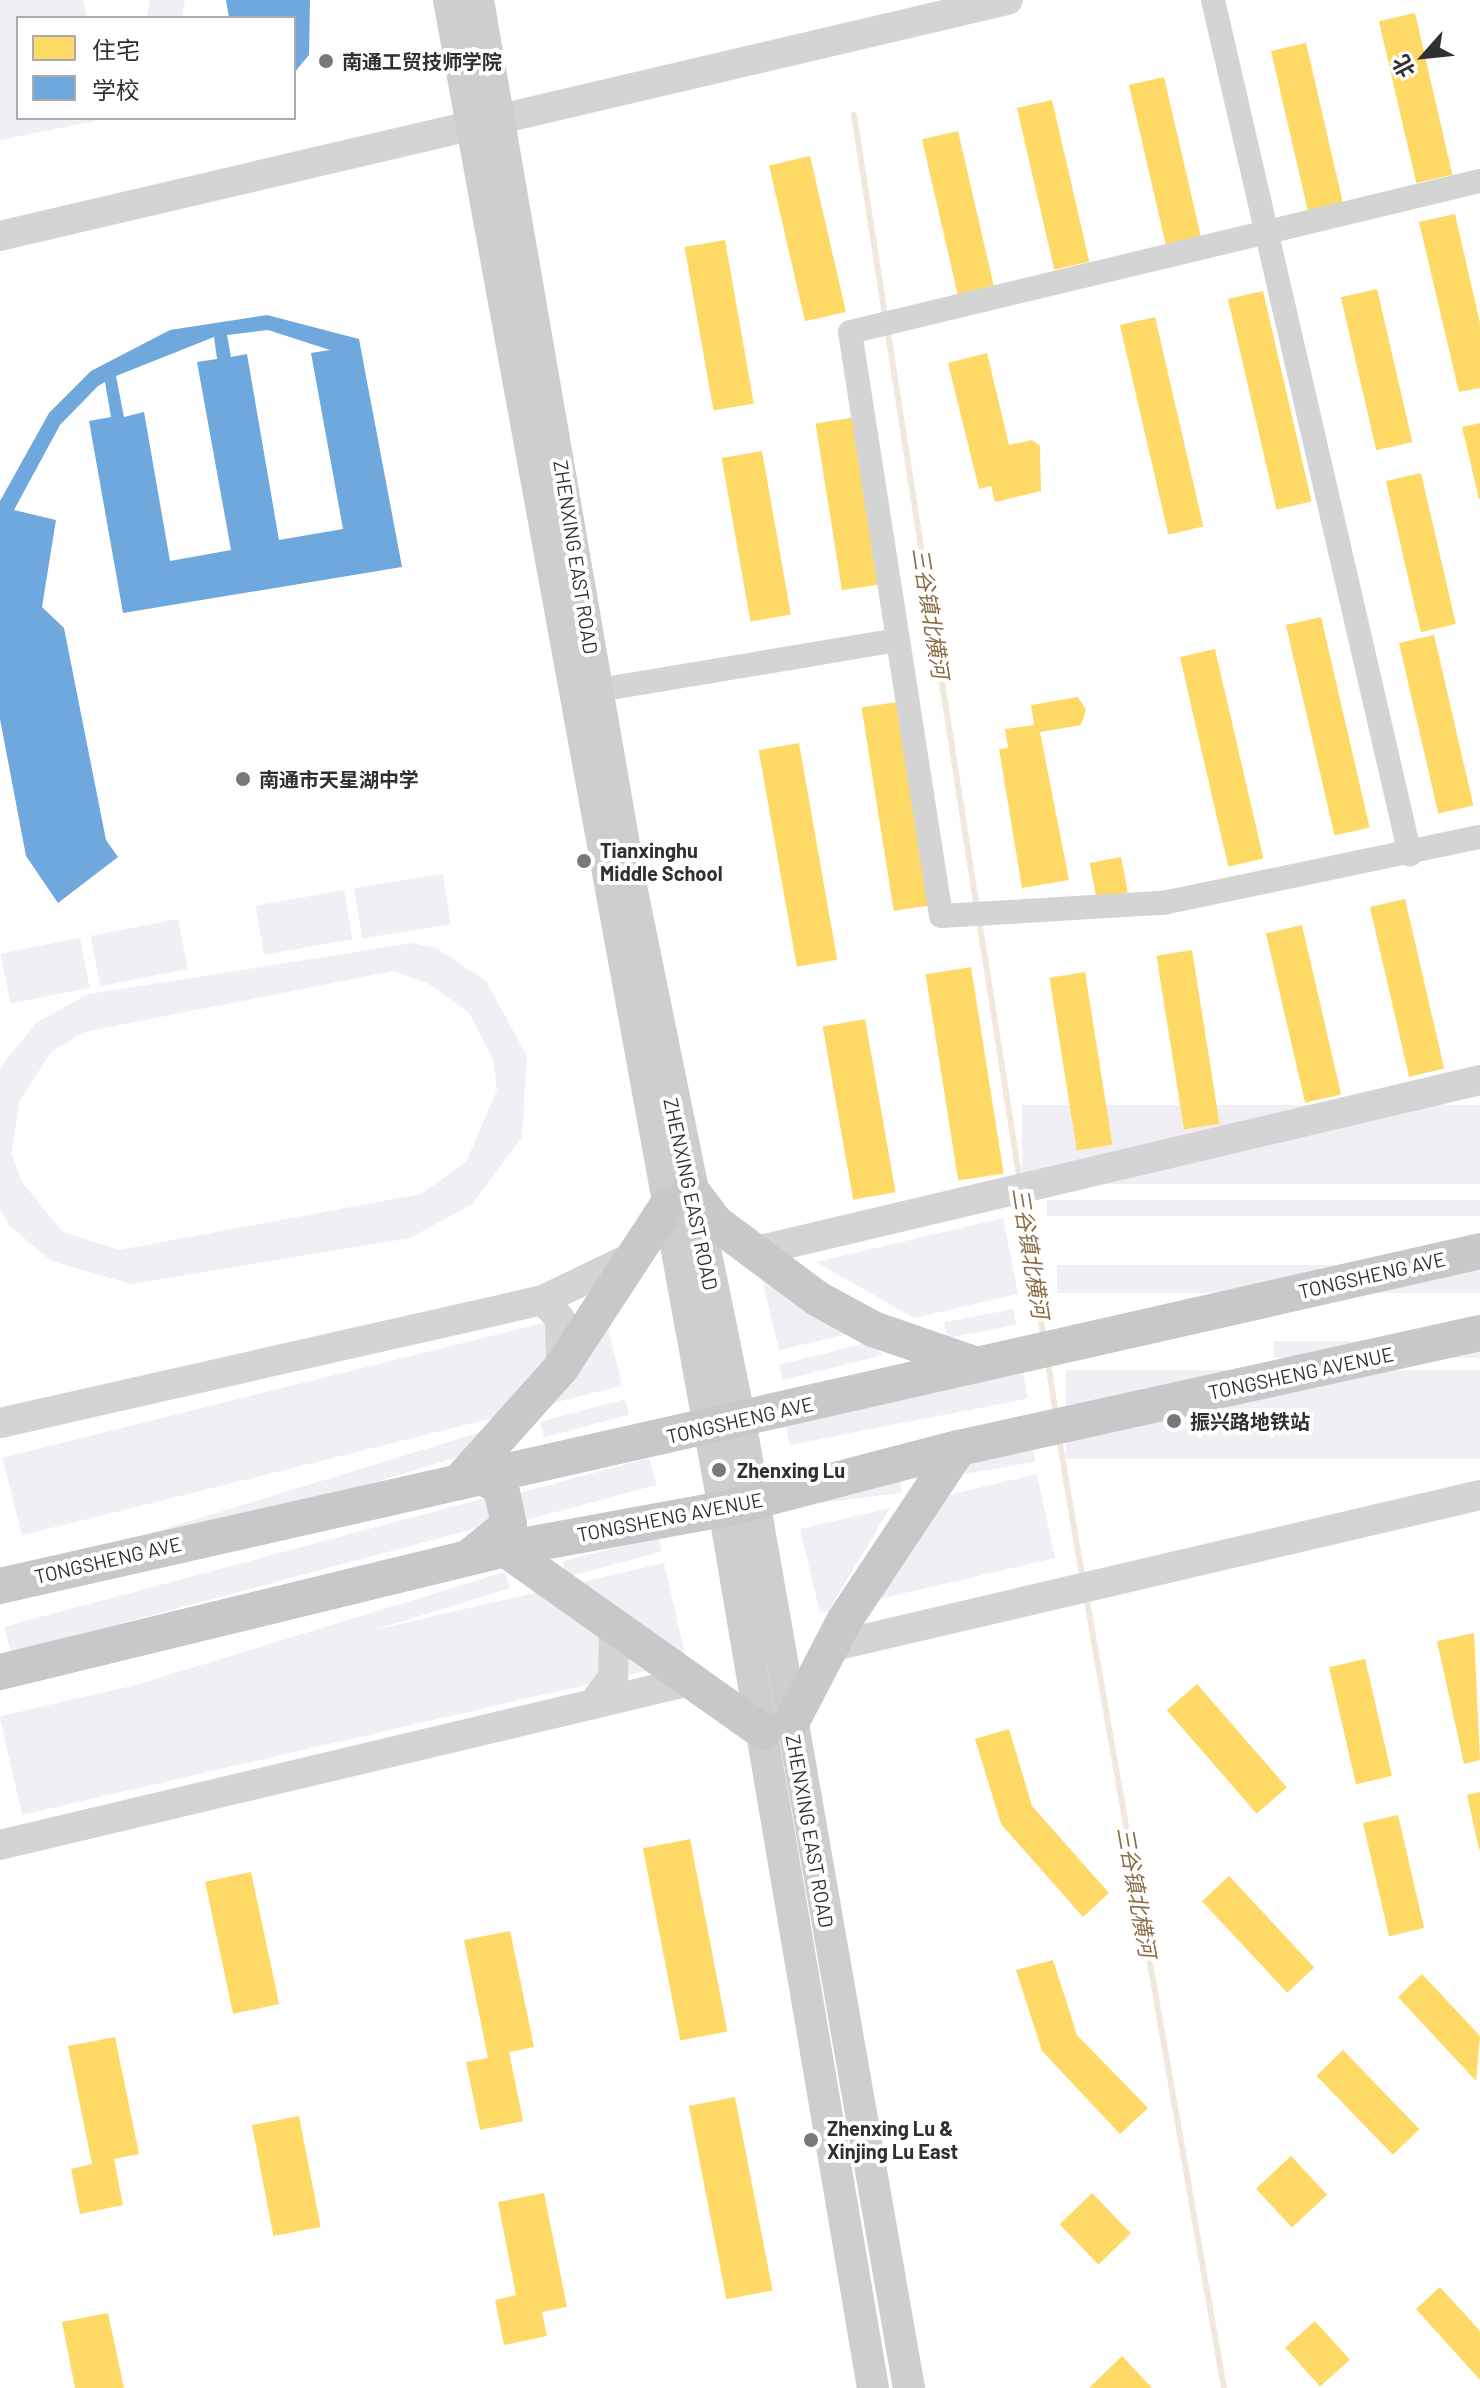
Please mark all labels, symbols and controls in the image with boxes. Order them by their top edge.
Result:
legend [16,16,296,120]
north arrow [1384,16,1464,96]
text: 住宅 [92,35,140,64]
place label: 南通工贸技师学院 [342,49,502,73]
text: 北 [1386,51,1419,83]
marker: 南通工贸技师学院 [317,52,335,70]
text: 学校 [92,75,140,104]
street label: ZHENXING EAST ROAD [549,458,603,656]
water label: 三谷镇北横河 [908,546,954,680]
place label: 南通市天星湖中学 [259,767,419,791]
marker: 南通市天星湖中学 [234,770,252,788]
place label: Tianxinghu Middle School [600,838,723,885]
marker: Tianxinghu Middle School [575,852,593,870]
street label: ZHENXING EAST ROAD [659,1096,723,1292]
water label: 三谷镇北横河 [1008,1186,1054,1320]
street label: TONGSHENG AVE [1296,1246,1448,1304]
street label: TONGSHENG AVENUE [1206,1342,1396,1404]
street label: TONGSHENG AVE [664,1391,816,1449]
place label: 振兴路地铁站 [1190,1409,1310,1433]
marker: 振兴路地铁站 [1165,1412,1183,1430]
place label: Zhenxing Lu [737,1458,845,1482]
marker: Zhenxing Lu [708,1459,730,1481]
street label: TONGSHENG AVENUE [575,1487,765,1547]
street label: TONGSHENG AVE [32,1531,184,1589]
street label: ZHENXING EAST ROAD [781,1733,839,1929]
water label: 三谷镇北横河 [1113,1825,1161,1959]
place label: Zhenxing Lu & Xinjing Lu East [827,2116,958,2163]
marker: Zhenxing Lu & Xinjing Lu East [802,2131,820,2149]

